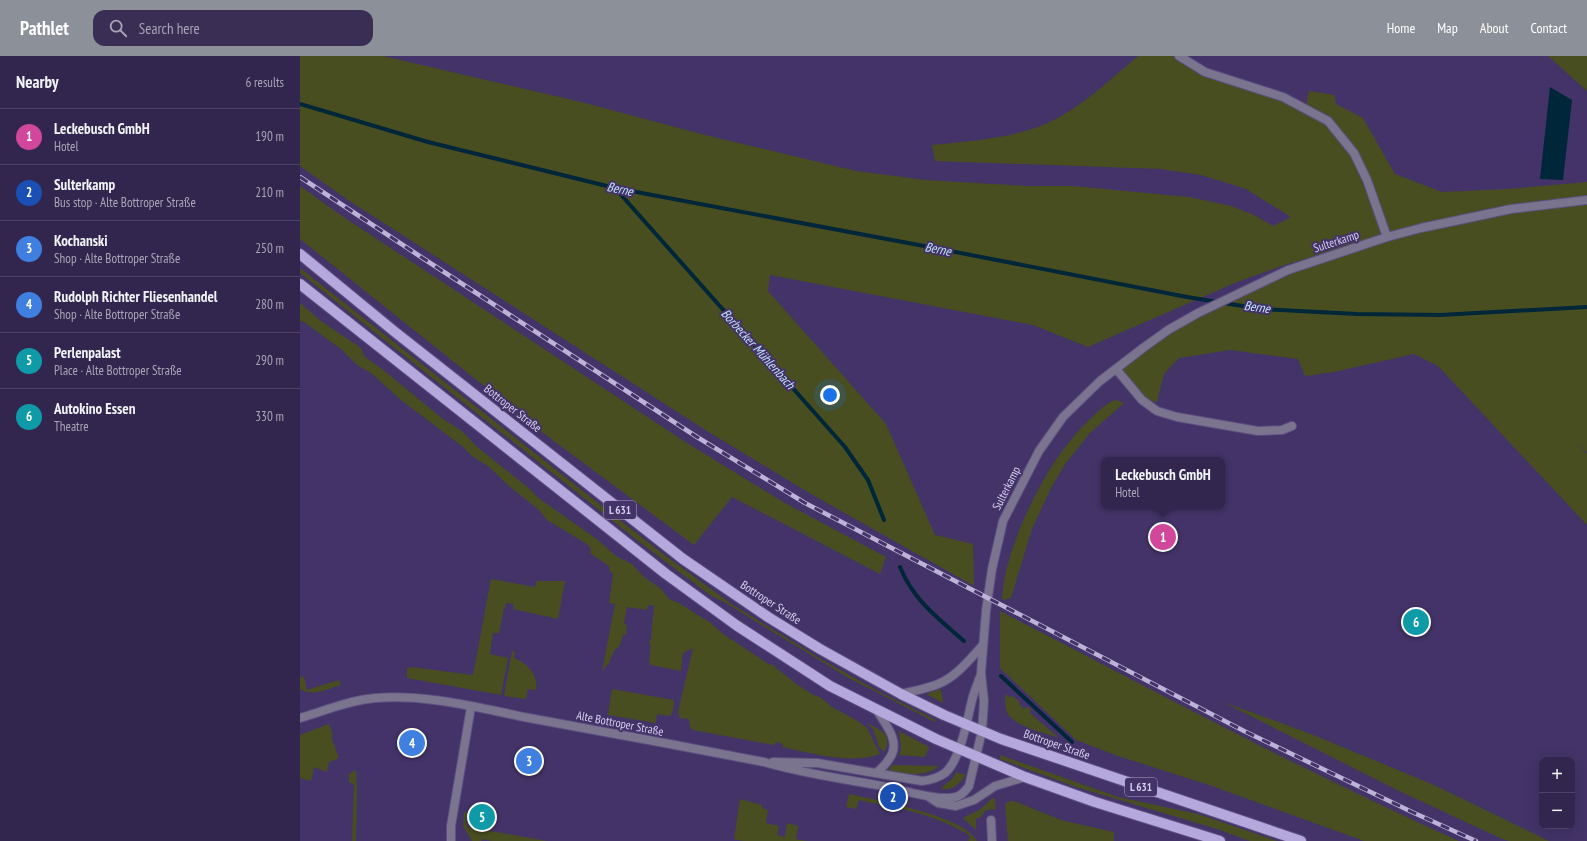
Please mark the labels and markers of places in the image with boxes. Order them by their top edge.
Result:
pin: 1 [1150,522,1176,552]
pin: 6 [1403,607,1429,637]
pin: 4 [399,728,425,758]
pin: 3 [516,746,542,776]
pin: 2 [880,782,906,812]
pin: 5 [469,802,495,832]

